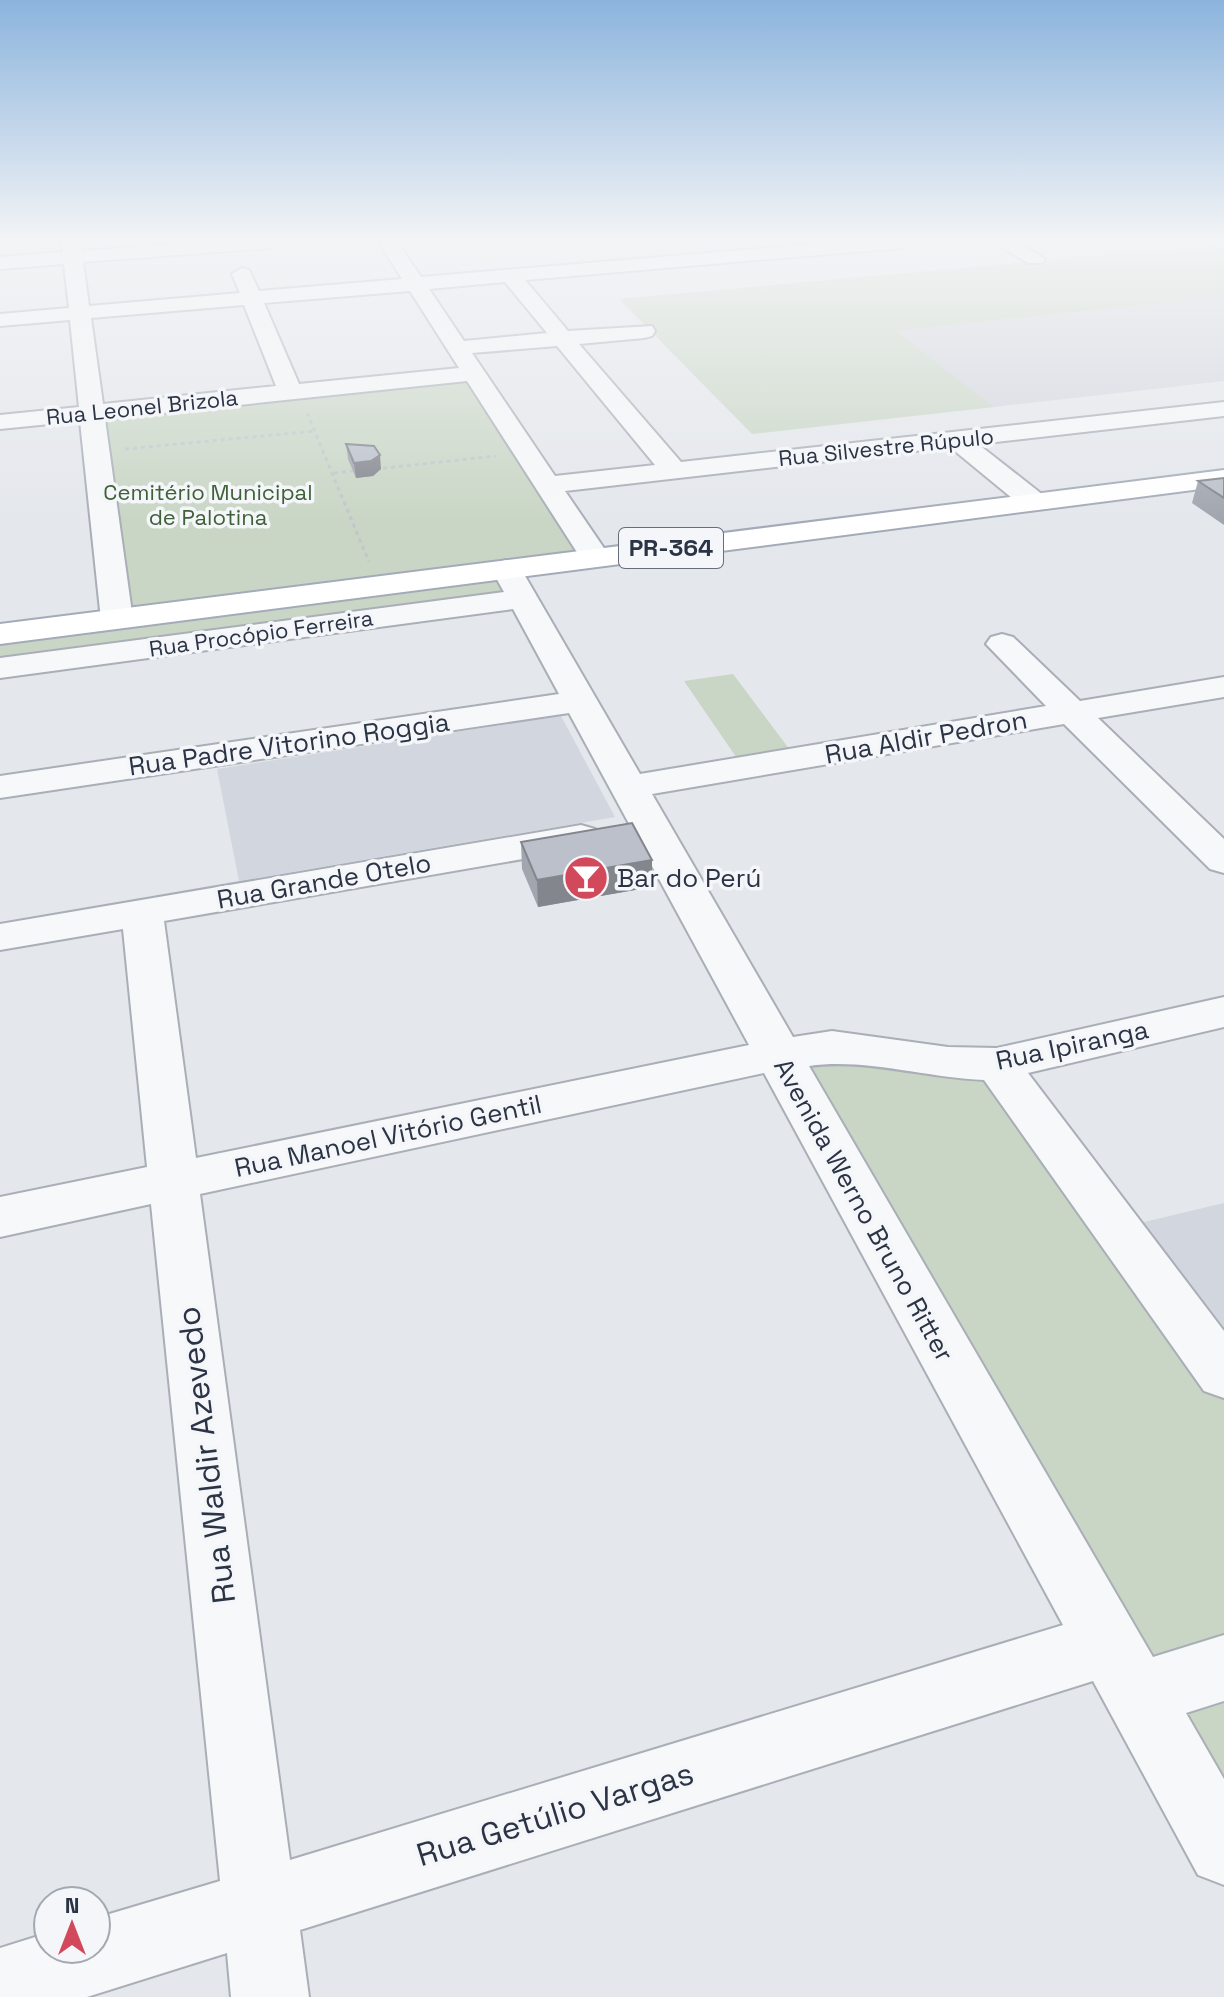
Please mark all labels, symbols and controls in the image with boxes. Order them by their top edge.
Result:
street label: Rua Leonel Brizola [45,383,240,431]
street label: Rua Silvestre Rúpulo [777,422,995,472]
park label: Cemitério Municipal de Palotina [103,478,313,531]
road number: PR-364 [619,528,723,568]
street label: Rua Procópio Ferreira [147,603,375,663]
street label: Rua Aldir Pedron [822,702,1030,772]
street label: Rua Padre Vitorino Roggia [126,705,452,783]
street label: Rua Grande Otelo [214,845,434,917]
bar icon: Bar do Perú [562,854,610,902]
place label: Bar do Perú [617,861,761,895]
street label: Rua Ipiranga [993,1012,1152,1078]
street label: Avenida Werno Bruno Ritter [766,1052,962,1368]
street label: Rua Manoel Vitório Gentil [231,1087,545,1185]
street label: Rua Waldir Azevedo [168,1304,244,1606]
street label: Rua Getúlio Vargas [412,1753,698,1875]
north arrow [32,1885,112,1965]
text: N [65,1891,79,1919]

